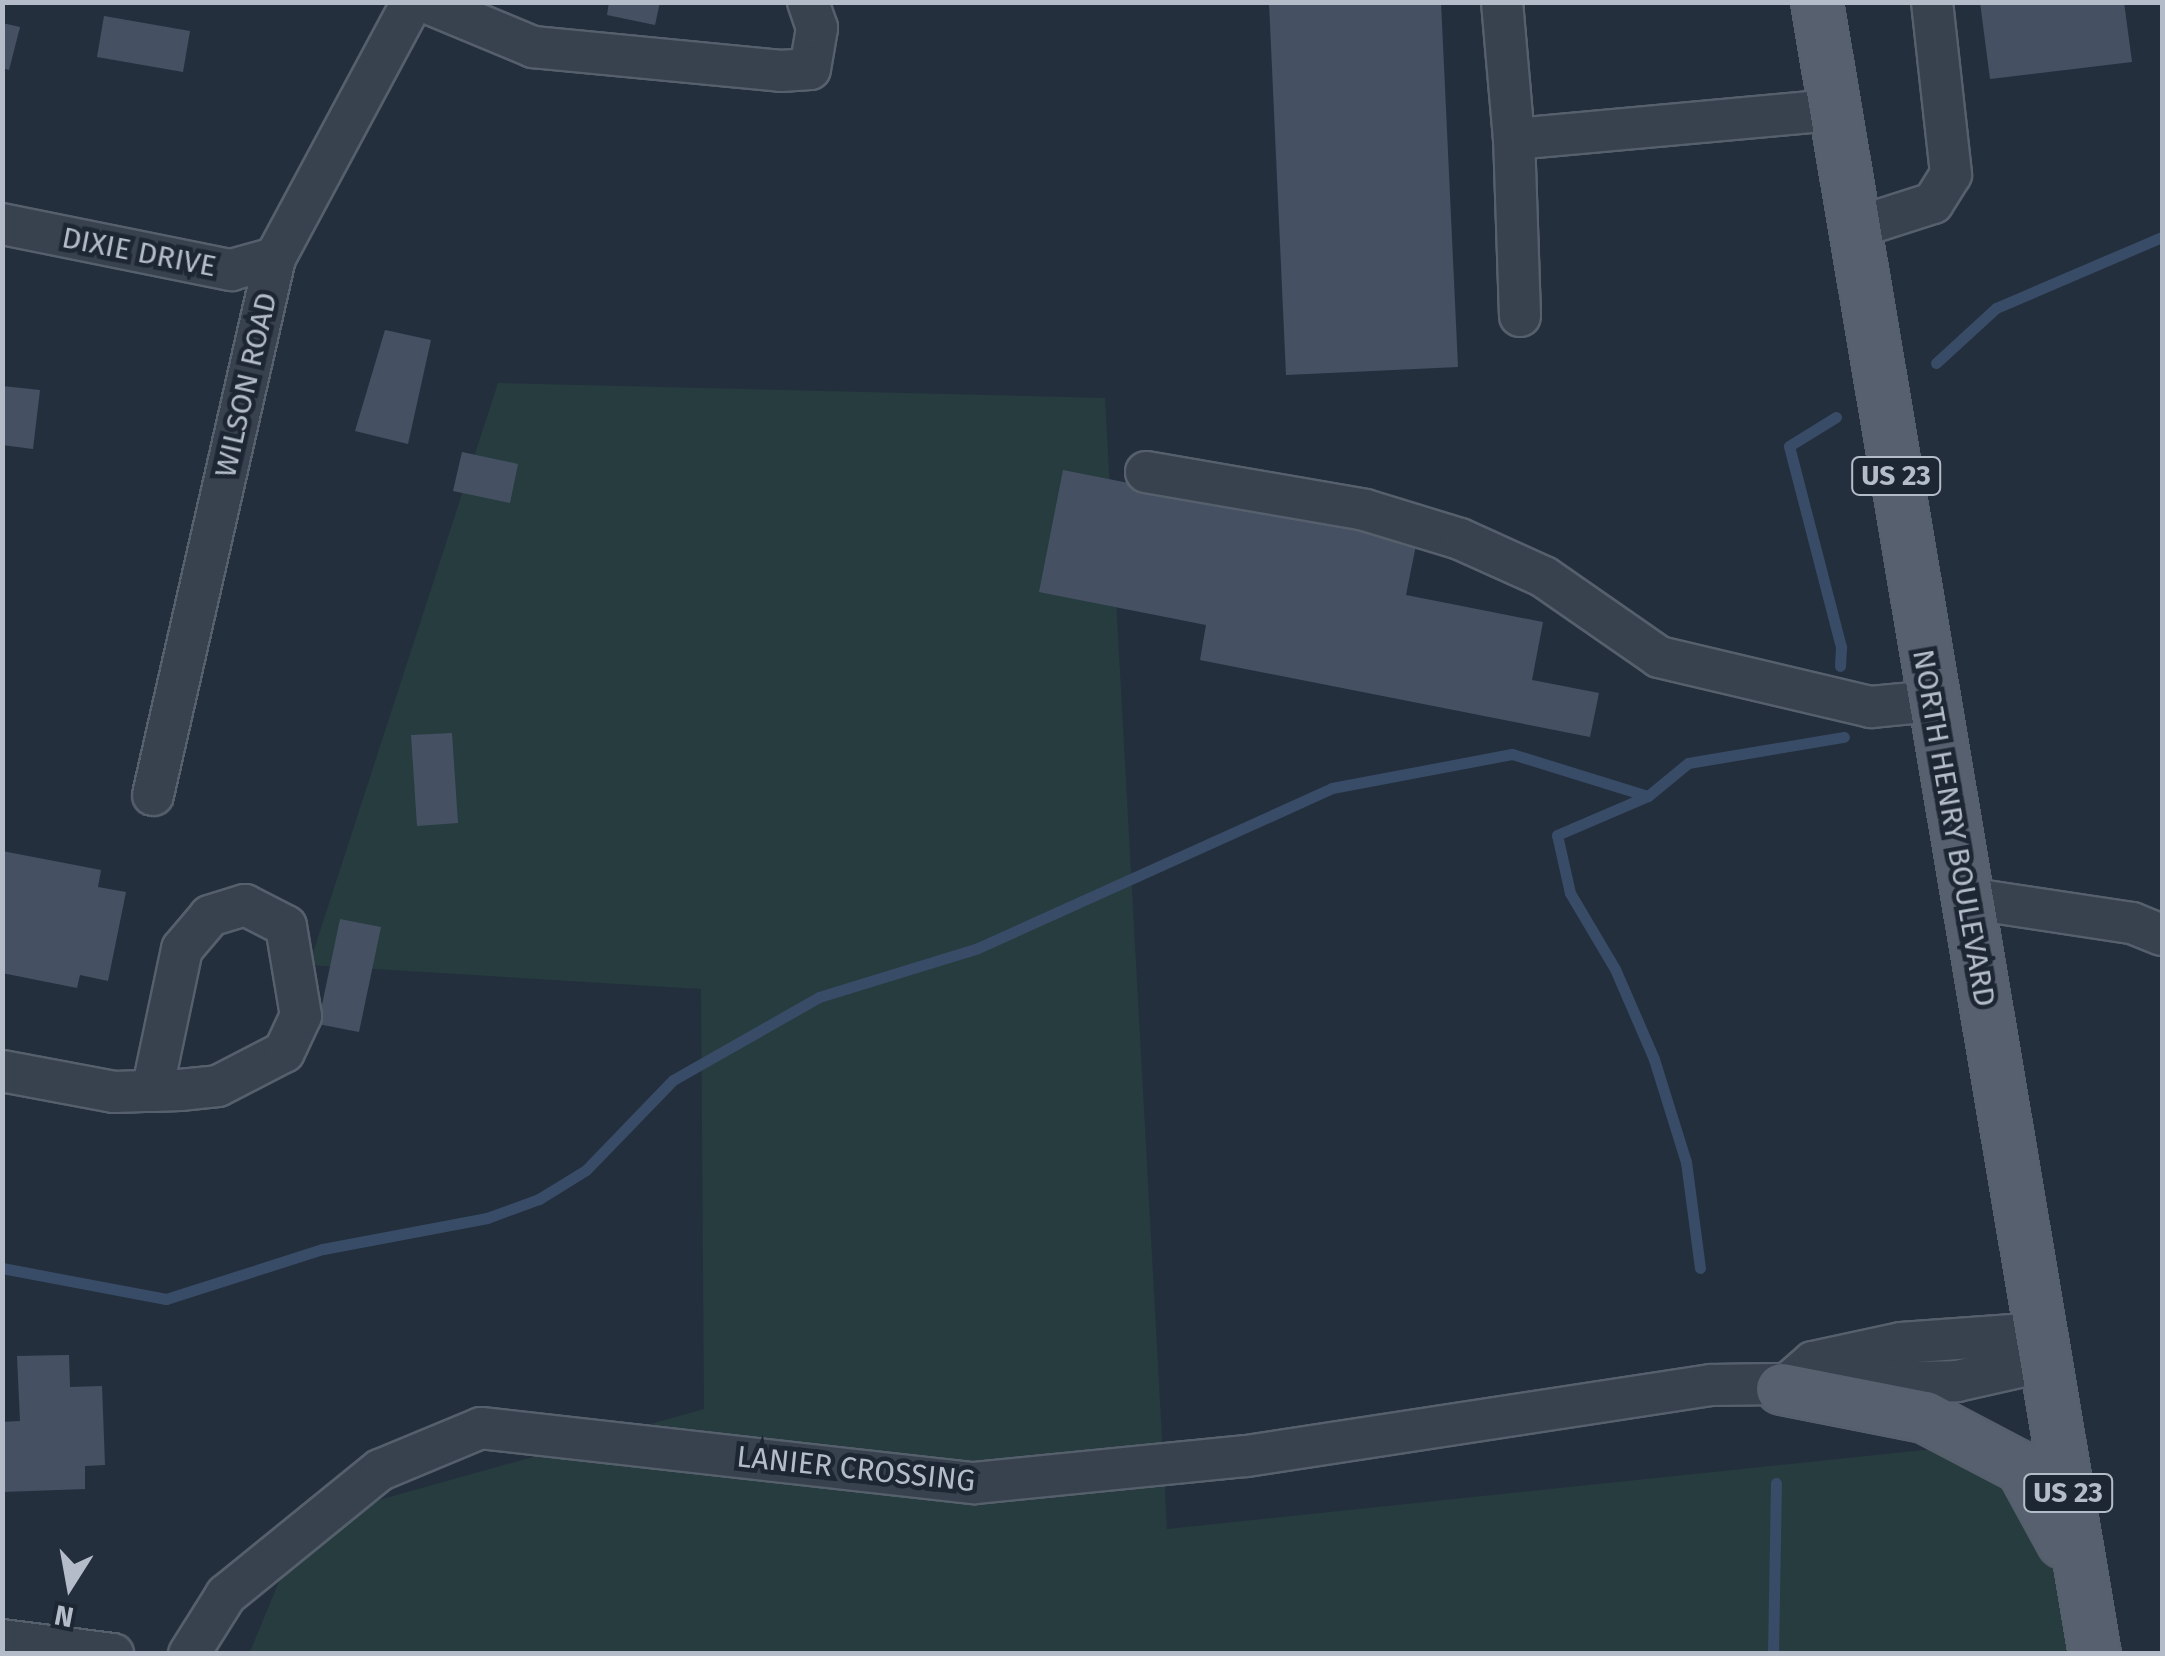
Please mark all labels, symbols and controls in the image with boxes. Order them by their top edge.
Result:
street label: DIXIE DRIVE [59,219,219,285]
street label: WILSON ROAD [207,289,285,481]
road number: US 23 [1851,453,1941,499]
street label: NORTH HENRY BOULEVARD [1905,647,2003,1009]
street label: LANIER CROSSING [735,1439,977,1499]
road number: US 23 [2023,1470,2113,1516]
north arrow [20,1536,120,1636]
text: N [52,1598,76,1634]

